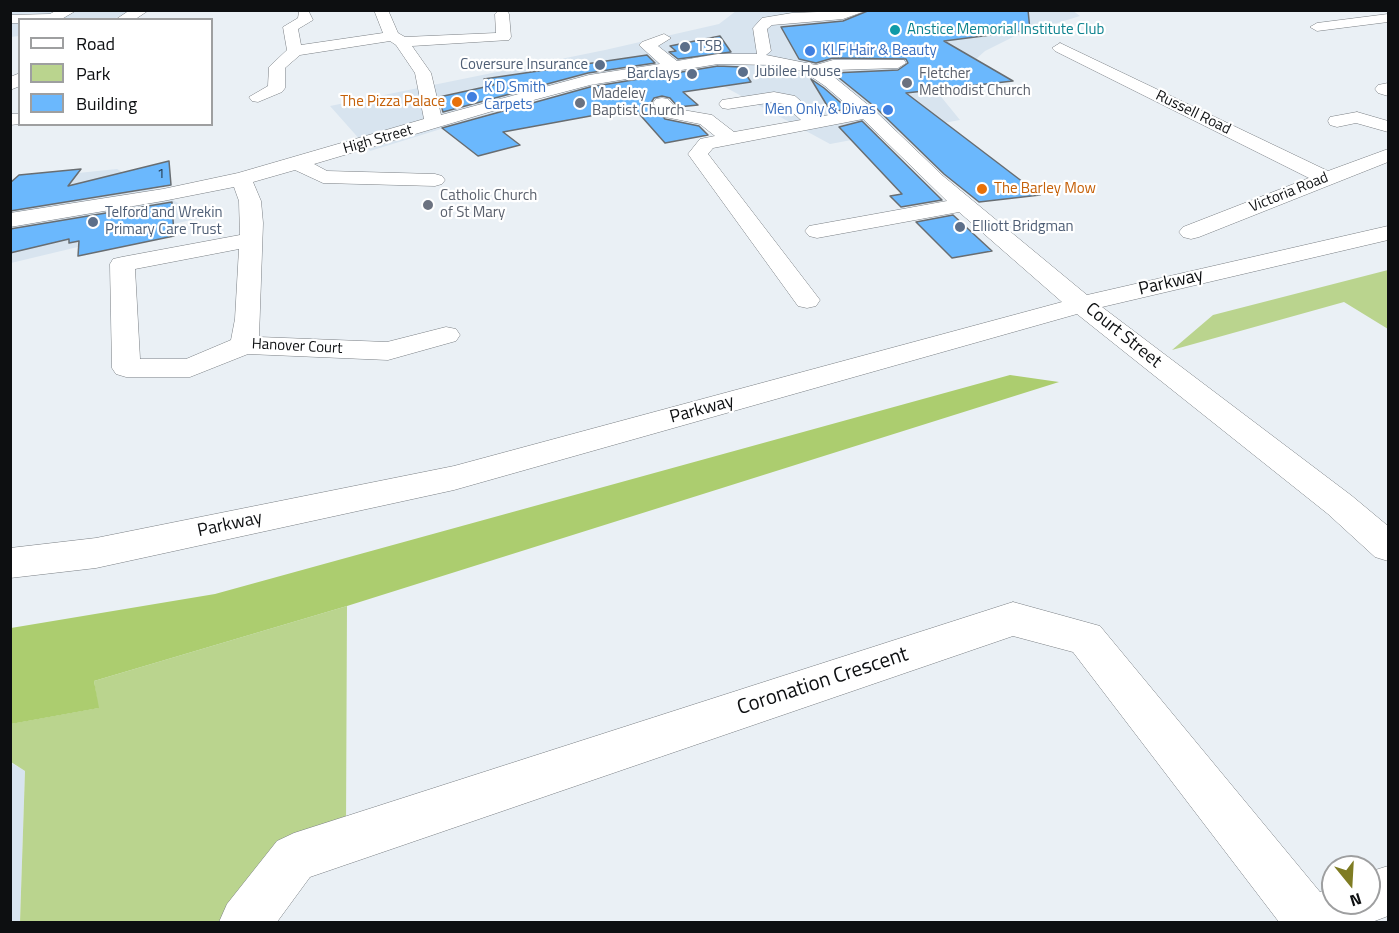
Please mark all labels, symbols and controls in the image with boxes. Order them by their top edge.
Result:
legend [18,18,213,126]
place label: Anstice Memorial Institute Club [907,21,1104,39]
marker: Anstice Memorial Institute Club [888,23,902,37]
text: Road [76,30,115,57]
place label: TSB [697,38,722,56]
marker: TSB [678,40,692,54]
place label: KLF Hair & Beauty [822,42,937,60]
marker: KLF Hair & Beauty [803,44,817,58]
place label: Coversure Insurance [460,56,588,74]
marker: Coversure Insurance [593,58,607,72]
text: Park [76,60,110,87]
place label: Jubilee House [755,63,841,81]
place label: Barclays [627,65,680,83]
marker: Jubilee House [736,65,750,79]
place label: Fletcher Methodist Church [919,65,1031,100]
marker: Barclays [685,67,699,81]
marker: Fletcher Methodist Church [900,76,914,90]
place label: K D Smith Carpets [484,79,546,114]
place label: Madeley Baptist Church [592,85,685,120]
street label: Russell Road [1152,87,1234,139]
text: Building [76,90,137,117]
marker: K D Smith Carpets [465,90,479,104]
place label: The Pizza Palace [340,93,445,111]
marker: The Pizza Palace [450,95,464,109]
marker: Madeley Baptist Church [573,96,587,110]
place label: Men Only & Divas [764,101,876,119]
marker: Men Only & Divas [881,103,895,117]
street label: High Street [341,122,415,158]
house number: 1 [157,167,165,183]
street label: Victoria Road [1247,169,1331,217]
place label: The Barley Mow [994,180,1096,198]
marker: The Barley Mow [975,182,989,196]
place label: Catholic Church of St Mary [440,187,537,222]
marker: Catholic Church of St Mary [421,198,435,212]
place label: Telford and Wrekin Primary Care Trust [105,204,223,239]
marker: Telford and Wrekin Primary Care Trust [86,215,100,229]
place label: Elliott Bridgman [972,218,1074,236]
marker: Elliott Bridgman [953,220,967,234]
street label: Parkway [1137,265,1205,301]
street label: Court Street [1081,299,1165,373]
street label: Hanover Court [251,336,343,358]
street label: Parkway [667,391,737,429]
street label: Parkway [196,508,264,542]
street label: Coronation Crescent [734,642,912,722]
north arrow [1321,855,1381,915]
text: N [1347,887,1365,913]

